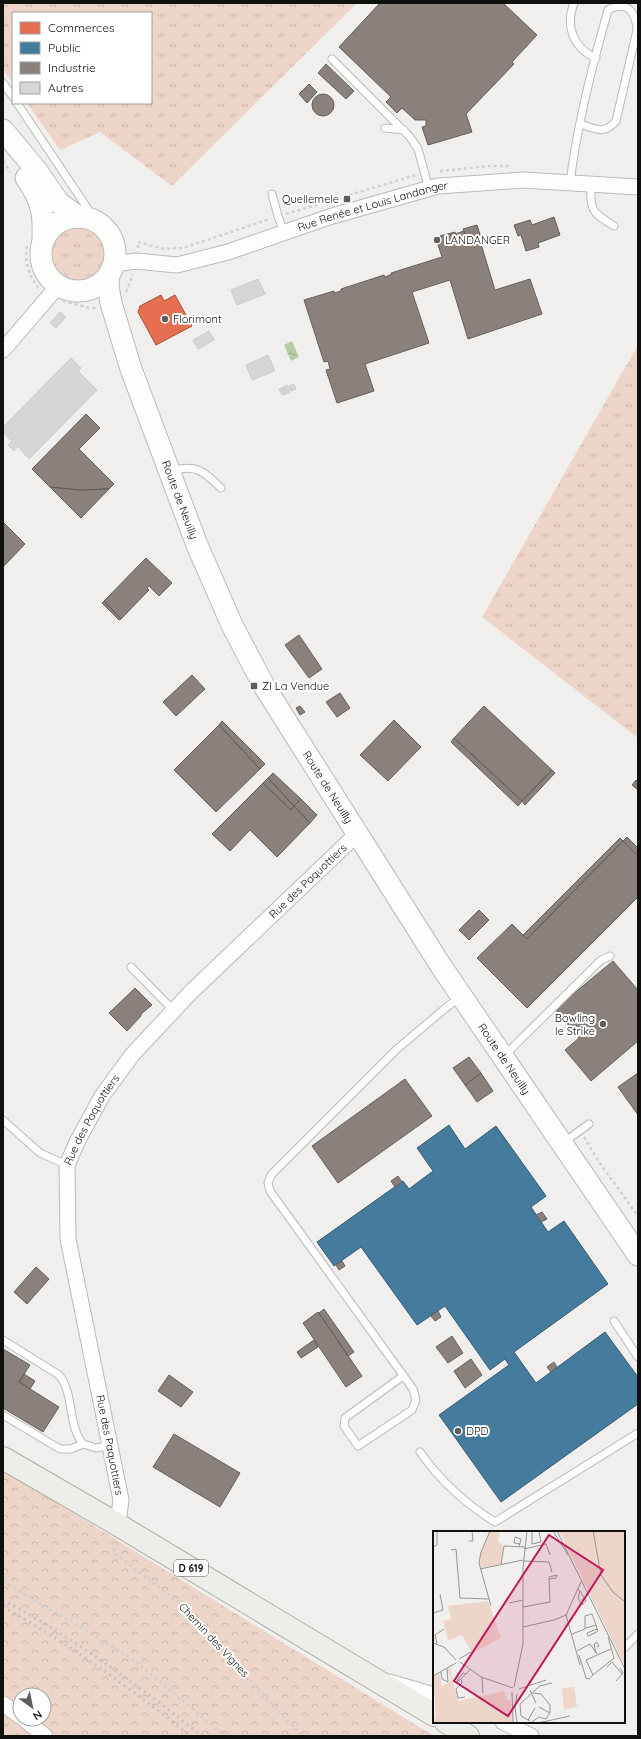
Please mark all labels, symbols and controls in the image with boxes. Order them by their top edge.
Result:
legend [12,12,152,104]
text: Commerces [48,20,115,35]
text: Public [48,40,81,55]
text: Industrie [48,60,96,75]
text: Autres [48,80,84,95]
street label: Rue Renée et Louis Landanger [296,178,449,234]
place label: Quellemele [282,192,339,206]
marker: Quellemele [342,194,352,204]
place label: LANDANGER [445,233,510,247]
marker: LANDANGER [432,235,442,245]
place label: Florimont [173,312,222,326]
marker: Florimont [160,314,170,324]
street label: Route de Neuilly [159,458,201,541]
place label: ZI La Vendue [262,679,329,693]
marker: ZI La Vendue [249,681,259,691]
street label: Route de Neuilly [300,748,356,826]
street label: Rue des Paquottiers [266,841,349,921]
place label: Bowling le Strike [555,1011,595,1038]
marker: Bowling le Strike [598,1019,608,1029]
street label: Route de Neuilly [475,1021,533,1097]
street label: Rue des Paquottiers [61,1072,123,1167]
street label: Rue des Paquottiers [93,1394,127,1496]
place label: DPD [466,1424,488,1438]
marker: DPD [453,1426,463,1436]
inset map [433,1531,625,1723]
road number: D 619 [174,1560,208,1576]
street label: Chemin des Vignes [176,1600,252,1680]
north arrow [12,1687,52,1727]
text: N [30,1707,45,1723]

